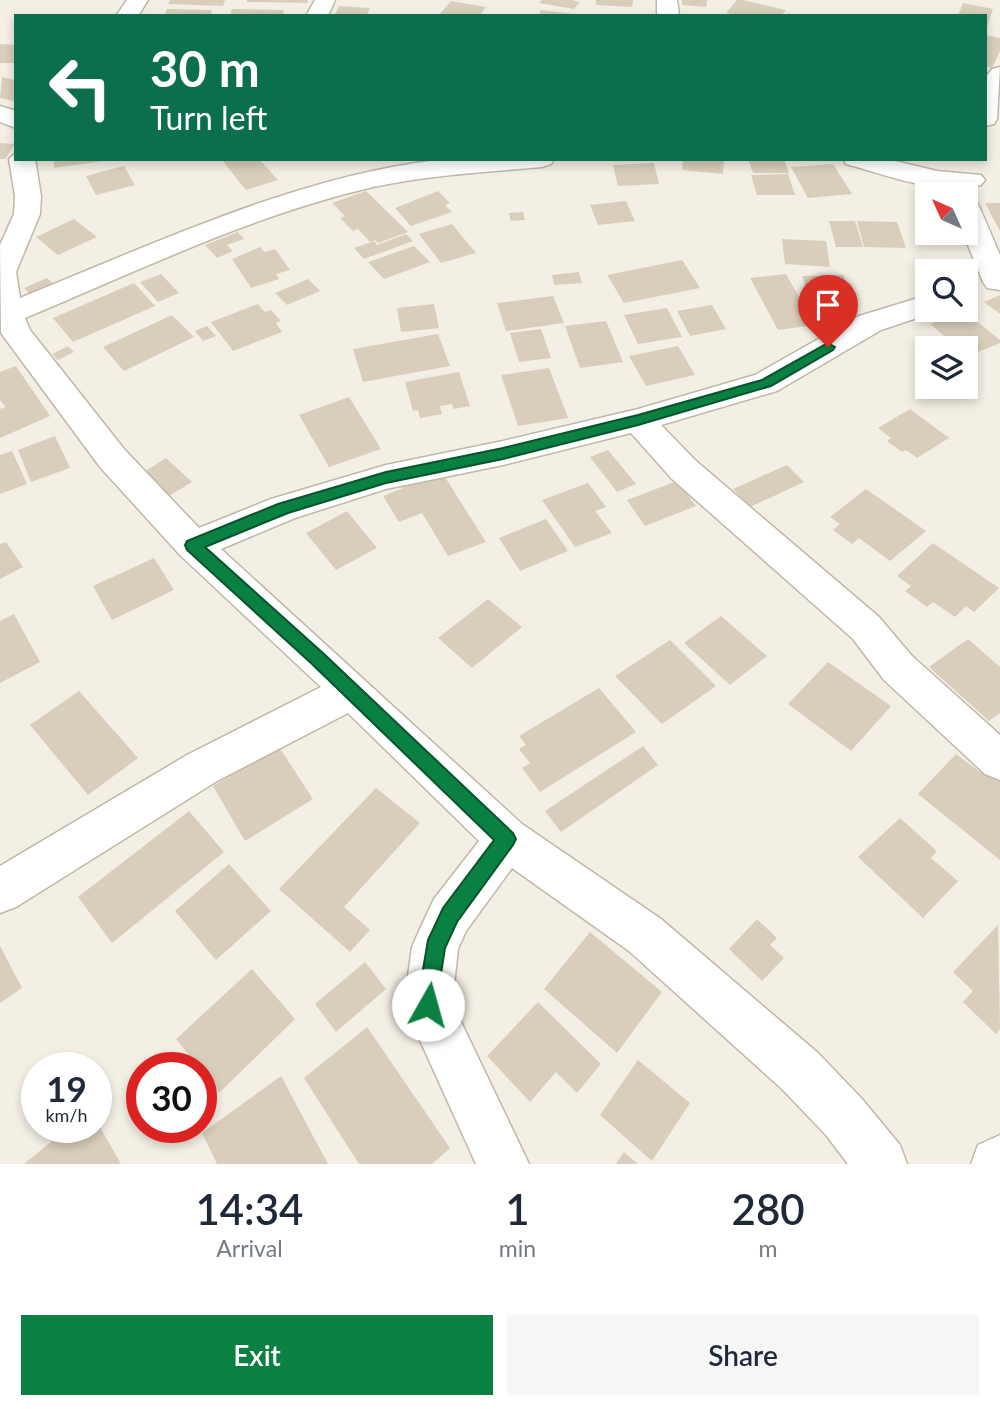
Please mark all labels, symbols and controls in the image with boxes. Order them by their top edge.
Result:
text: 30 m [150,39,260,97]
icon: left [35,42,126,133]
text: Turn left [150,98,267,137]
north arrow [915,182,978,245]
map controls [915,182,978,399]
button: search [915,259,978,322]
pin [798,275,858,347]
icon: arrive [809,286,847,324]
button: layers [915,336,978,399]
position arrow [391,968,465,1042]
speed limit sign: 30 [126,1052,217,1143]
text: 19 [46,1067,87,1109]
text: km/h [45,1104,88,1126]
text: 14:34 [195,1184,303,1234]
text: 1 [505,1184,530,1234]
text: 280 [732,1184,805,1234]
text: Arrival [216,1234,283,1262]
text: min [499,1234,536,1262]
text: m [759,1234,778,1262]
button: Exit [21,1315,493,1395]
button: Share [507,1315,979,1395]

